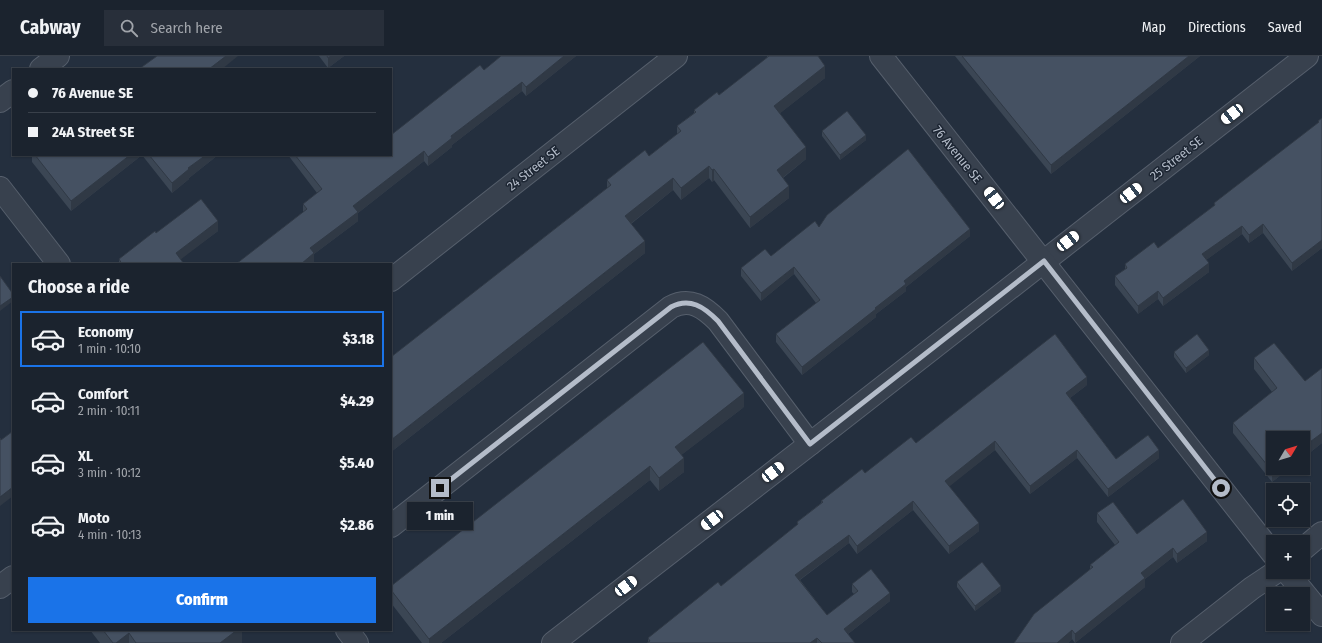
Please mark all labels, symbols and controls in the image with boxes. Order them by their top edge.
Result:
search box [104,10,384,46]
text: Cabway [20,16,80,39]
icon: search [118,17,140,39]
text: Search here [150,19,223,37]
text: Map [1142,19,1166,36]
text: Directions [1188,19,1246,36]
text: Saved [1268,19,1302,36]
text: 76 Avenue SE [52,84,133,102]
car [1219,102,1245,126]
text: 24A Street SE [52,123,134,141]
street label: 76 Avenue SE [930,123,985,186]
street label: 25 Street SE [1147,133,1205,183]
street label: 24 Street SE [504,143,563,194]
car [1118,181,1144,205]
car [982,185,1006,211]
car [1055,229,1081,253]
text: Choose a ride [28,276,130,298]
icon: car [30,321,66,357]
text: Economy [78,323,133,341]
text: $3.18 [343,330,374,348]
text: 1 min · 10:10 [78,341,141,356]
icon: car [30,383,66,419]
text: Comfort [78,385,129,403]
text: $4.29 [340,392,374,410]
text: 2 min · 10:11 [78,403,140,418]
north arrow [1266,431,1310,475]
map controls [1266,431,1310,631]
icon: car [30,445,66,481]
text: XL [78,447,93,465]
text: $5.40 [340,454,374,472]
car [760,460,786,484]
text: 3 min · 10:12 [78,465,141,480]
route end [431,479,449,497]
route start [1212,479,1230,497]
button: locate [1266,483,1310,527]
callout: 1 min [407,502,473,530]
icon: car [30,507,66,543]
text: 1 min [426,508,454,523]
car [699,508,725,532]
text: Moto [78,509,110,527]
text: $2.86 [340,516,374,534]
text: 4 min · 10:13 [78,527,141,542]
button: + [1266,535,1310,579]
car [613,574,639,598]
button: Confirm [28,577,376,623]
button: − [1266,587,1310,631]

